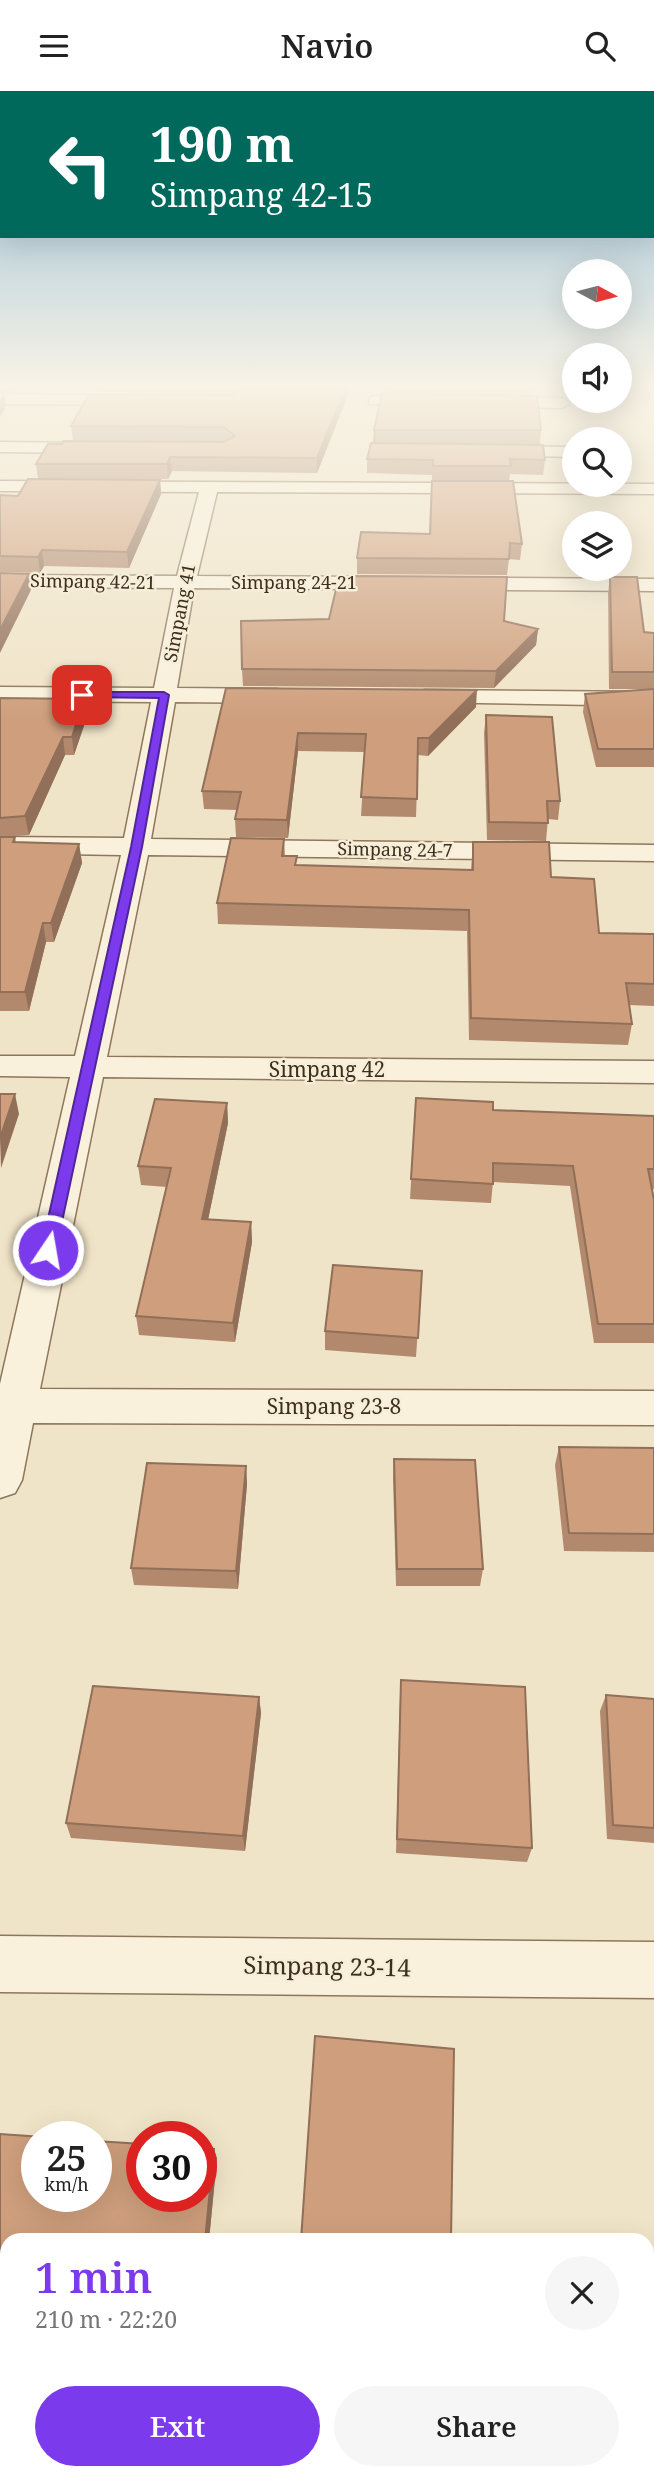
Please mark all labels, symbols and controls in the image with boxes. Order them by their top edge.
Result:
text: Navio [281,24,373,67]
icon: menu [35,27,73,65]
icon: search [581,27,619,65]
text: 190 m [150,110,294,176]
icon: left [35,119,126,210]
text: Simpang 42-15 [150,173,373,216]
north arrow [562,259,632,329]
map controls [562,259,632,581]
button: sound [562,343,632,413]
button: search [562,427,632,497]
button: layers [562,511,632,581]
street label: Simpang 41 [158,562,200,664]
street label: Simpang 42-21 [30,568,156,594]
street label: Simpang 24-21 [231,570,357,594]
pin [52,665,112,725]
icon: arrive [63,676,101,714]
street label: Simpang 24-7 [337,836,453,862]
street label: Simpang 42 [269,1055,385,1083]
position arrow [11,1213,85,1287]
street label: Simpang 23-8 [267,1392,401,1420]
street label: Simpang 23-14 [243,1948,412,1983]
speed limit sign: 30 [126,2121,217,2212]
text: 25 [47,2134,86,2181]
text: km/h [44,2172,89,2196]
text: 1 min [35,2248,152,2305]
button: close [545,2256,619,2330]
text: 210 m · 22:20 [35,2303,177,2335]
button: Exit [35,2386,320,2466]
button: Share [334,2386,619,2466]

